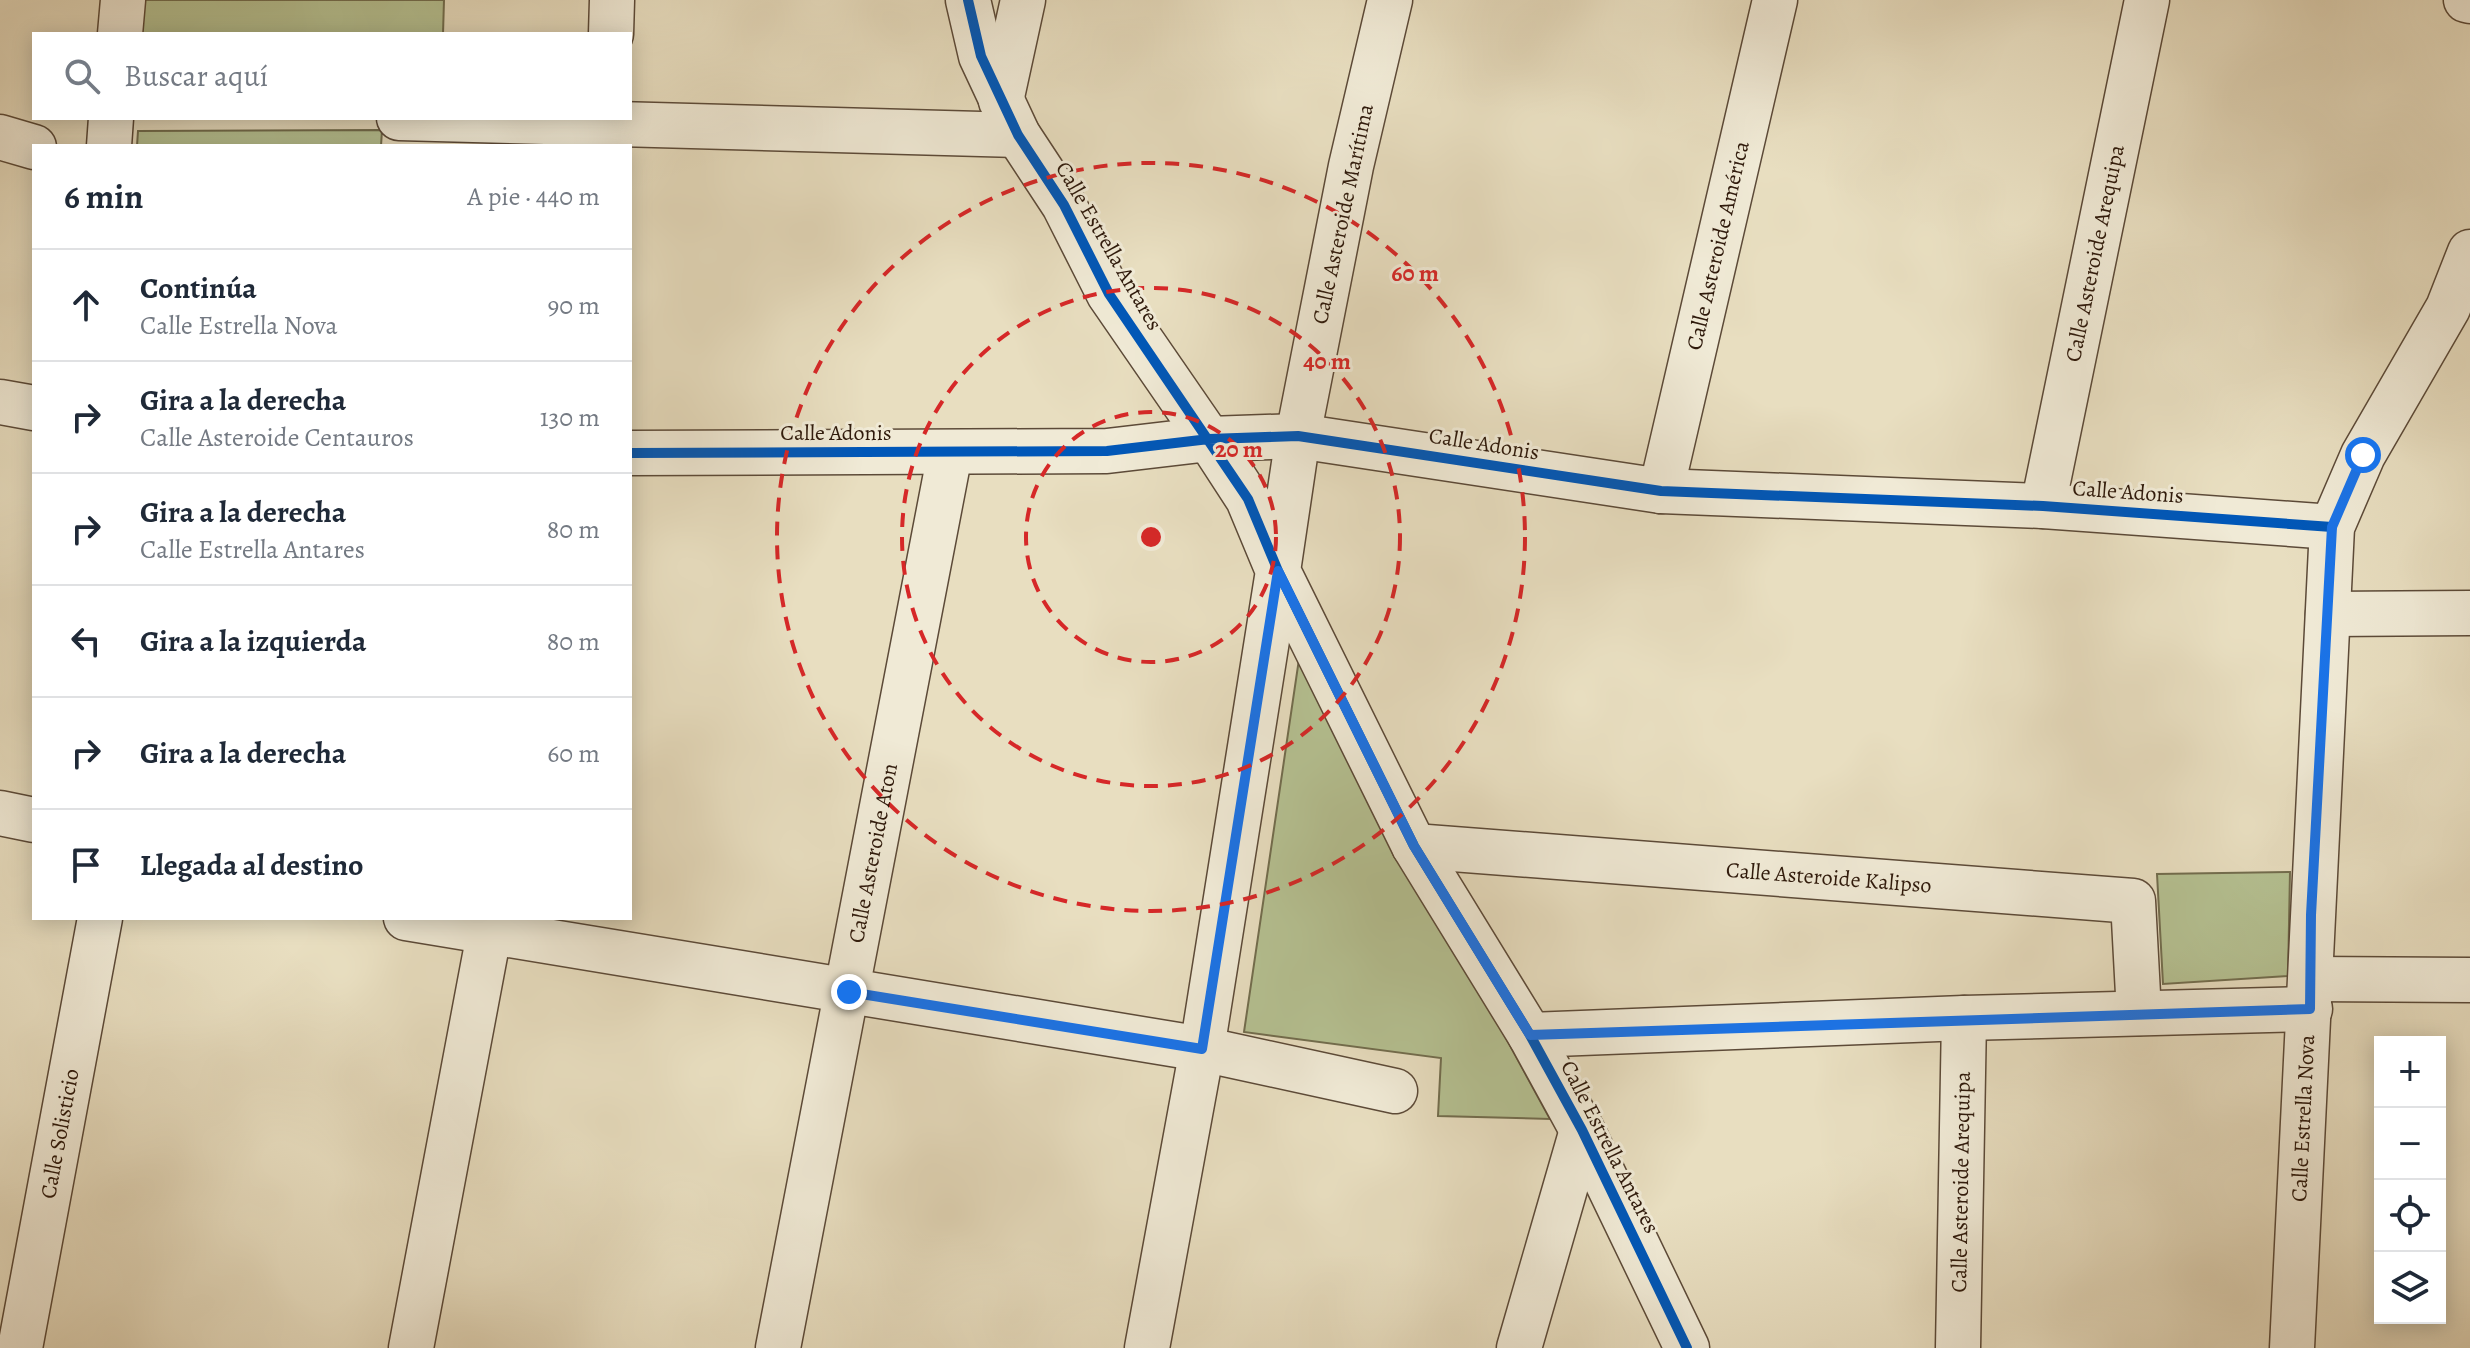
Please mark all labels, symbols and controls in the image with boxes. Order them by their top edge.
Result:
search box [32,32,632,120]
icon: search [60,54,104,98]
text: Buscar aquí [124,56,268,96]
street label: Calle Asteroide Marítima [1305,100,1381,327]
street label: Calle Asteroide América [1679,137,1757,353]
street label: Calle Asteroide Arequipa [2058,141,2132,365]
street label: Calle Estrella Antares [1048,156,1170,336]
text: 6 min [64,173,143,220]
text: A pie · 440 m [467,179,600,214]
text: 60 m [1391,257,1439,289]
text: Continúa [140,268,257,308]
icon: ahead [64,283,108,327]
text: 90 m [548,288,600,323]
text: Calle Estrella Nova [140,308,338,343]
text: 40 m [1303,345,1351,377]
text: Gira a la derecha [140,380,346,420]
icon: right [64,395,108,439]
text: 130 m [540,400,600,435]
street label: Calle Adonis [780,418,892,448]
text: Calle Asteroide Centauros [140,420,414,455]
street label: Calle Adonis [1427,420,1541,468]
text: 20 m [1215,433,1263,465]
route start [2345,437,2381,473]
street label: Calle Adonis [2071,473,2185,511]
text: Gira a la derecha [140,492,346,532]
icon: right [64,507,108,551]
text: 80 m [547,512,600,547]
centre of rings [1137,523,1165,551]
text: Calle Estrella Antares [140,532,365,567]
icon: left [64,619,108,663]
text: Gira a la izquierda [140,621,366,661]
text: 80 m [547,624,600,659]
icon: right [64,731,108,775]
text: Gira a la derecha [140,733,346,773]
text: 60 m [547,736,600,771]
street label: Calle Asteroide Aton [841,761,905,945]
icon: arrive [64,843,108,887]
text: Llegada al destino [140,845,363,885]
street label: Calle Asteroide Kalipso [1725,855,1933,901]
route end [831,974,867,1010]
street label: Calle Estrella Nova [2284,1033,2322,1203]
map controls [2374,1036,2446,1324]
button: + [2374,1036,2446,1108]
street label: Calle Estrella Antares [1553,1055,1667,1239]
street label: Calle Solisticio [33,1066,87,1201]
street label: Calle Asteroide Arequipa [1944,1070,1978,1293]
button: − [2374,1108,2446,1180]
button: locate [2374,1180,2446,1252]
button: layers [2374,1252,2446,1324]

